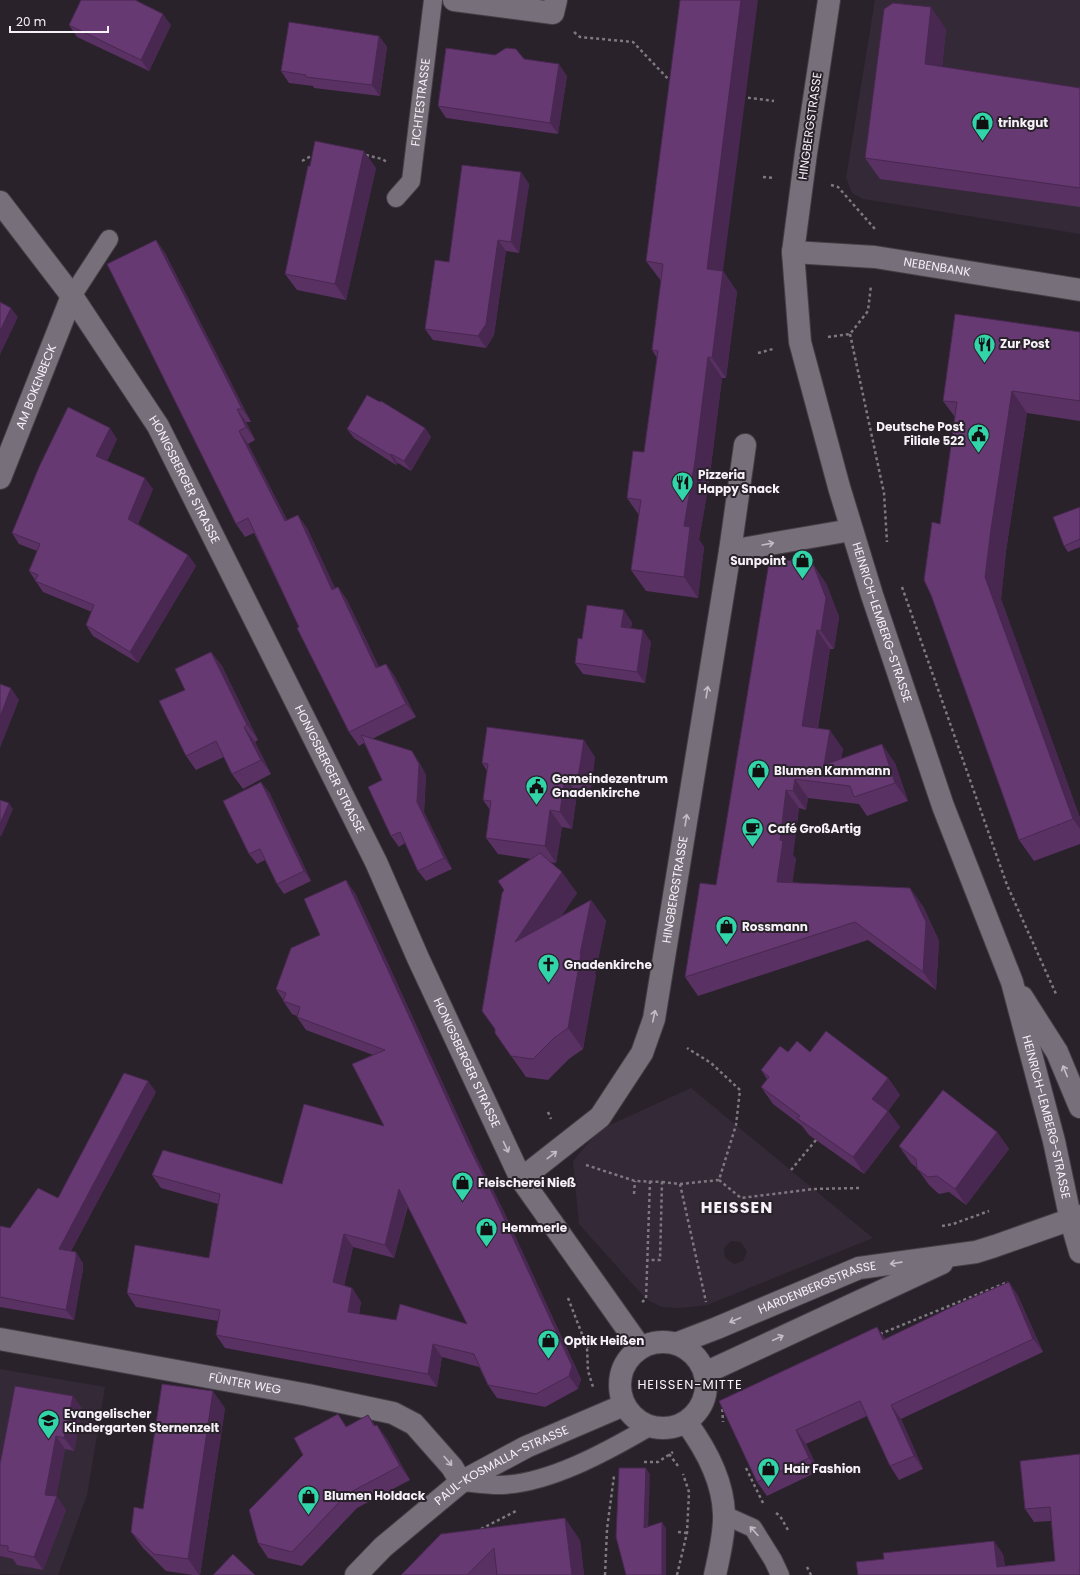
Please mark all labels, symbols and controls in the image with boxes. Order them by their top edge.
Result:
scale bar [10,8,108,34]
text: 20 m [16,13,46,30]
street label: FICHTESTRASSE [406,57,434,147]
street label: HINGBERGSTRASSE [794,71,825,181]
shop icon: trinkgut [969,110,995,143]
place label: trinkgut [998,114,1048,131]
street label: NEBENBANK [902,253,972,280]
restaurant icon: Zur Post [971,331,997,364]
place label: Zur Post [1000,335,1050,352]
street label: AM BOKENBECK [11,342,60,432]
street label: HONIGSBERGER STRASSE [145,412,224,546]
place label: Deutsche Post Filiale 522 [876,418,964,449]
public building icon: Deutsche Post Filiale 522 [966,421,992,454]
place label: Pizzeria Happy Snack [698,466,780,497]
restaurant icon: Pizzeria Happy Snack [669,469,695,502]
one-way arrow [761,540,774,548]
street label: HEINRICH-LEMBERG-STRASSE [848,540,917,705]
shop icon: Sunpoint [789,548,815,581]
place label: Sunpoint [730,552,786,569]
one-way arrow [703,686,711,699]
street label: HONIGSBERGER STRASSE [291,702,369,836]
shop icon: Blumen Kammann [746,758,772,791]
place label: Blumen Kammann [774,762,891,779]
place label: Gemeindezentrum Gnadenkirche [552,770,668,801]
public building icon: Gemeindezentrum Gnadenkirche [523,773,549,806]
one-way arrow [682,814,690,827]
cafe icon: Café GroßArtig [739,816,765,849]
place label: Café GroßArtig [768,820,861,837]
street label: HINGBERGSTRASSE [657,835,692,945]
shop icon: Rossmann [714,914,740,947]
place label: Rossmann [742,918,808,935]
church icon: Gnadenkirche [535,952,561,985]
place label: Gnadenkirche [564,956,652,973]
street label: HONIGSBERGER STRASSE [430,995,505,1130]
one-way arrow [651,1010,659,1023]
street label: HEINRICH-LEMBERG-STRASSE [1018,1033,1075,1200]
one-way arrow [1061,1065,1069,1077]
one-way arrow [503,1141,510,1153]
one-way arrow [546,1151,557,1159]
shop icon: Fleischerei Nieß [449,1170,475,1203]
place label: Fleischerei Nieß [478,1174,576,1191]
district label: HEISSEN [701,1196,773,1219]
shop icon: Hemmerle [474,1215,500,1248]
place label: Hemmerle [502,1219,568,1236]
street label: HARDENBERGSTRASSE [755,1257,877,1318]
one-way arrow [890,1259,903,1267]
one-way arrow [730,1317,742,1325]
shop icon: Optik Heißen [536,1328,562,1361]
place label: Optik Heißen [564,1332,644,1349]
one-way arrow [772,1334,784,1342]
street label: FÜNTER WEG [208,1368,283,1398]
district label: HEISSEN-MITTE [637,1375,743,1394]
place label: Evangelischer Kindergarten Sternenzelt [64,1405,219,1436]
school or university icon: Evangelischer Kindergarten Sternenzelt [35,1408,61,1441]
street label: PAUL-KOSMALLA-STRASSE [431,1421,571,1509]
one-way arrow [443,1456,452,1467]
shop icon: Hair Fashion [755,1456,781,1489]
place label: Hair Fashion [784,1460,861,1477]
shop icon: Blumen Holdack [295,1483,321,1516]
place label: Blumen Holdack [324,1487,426,1504]
one-way arrow [750,1526,759,1536]

